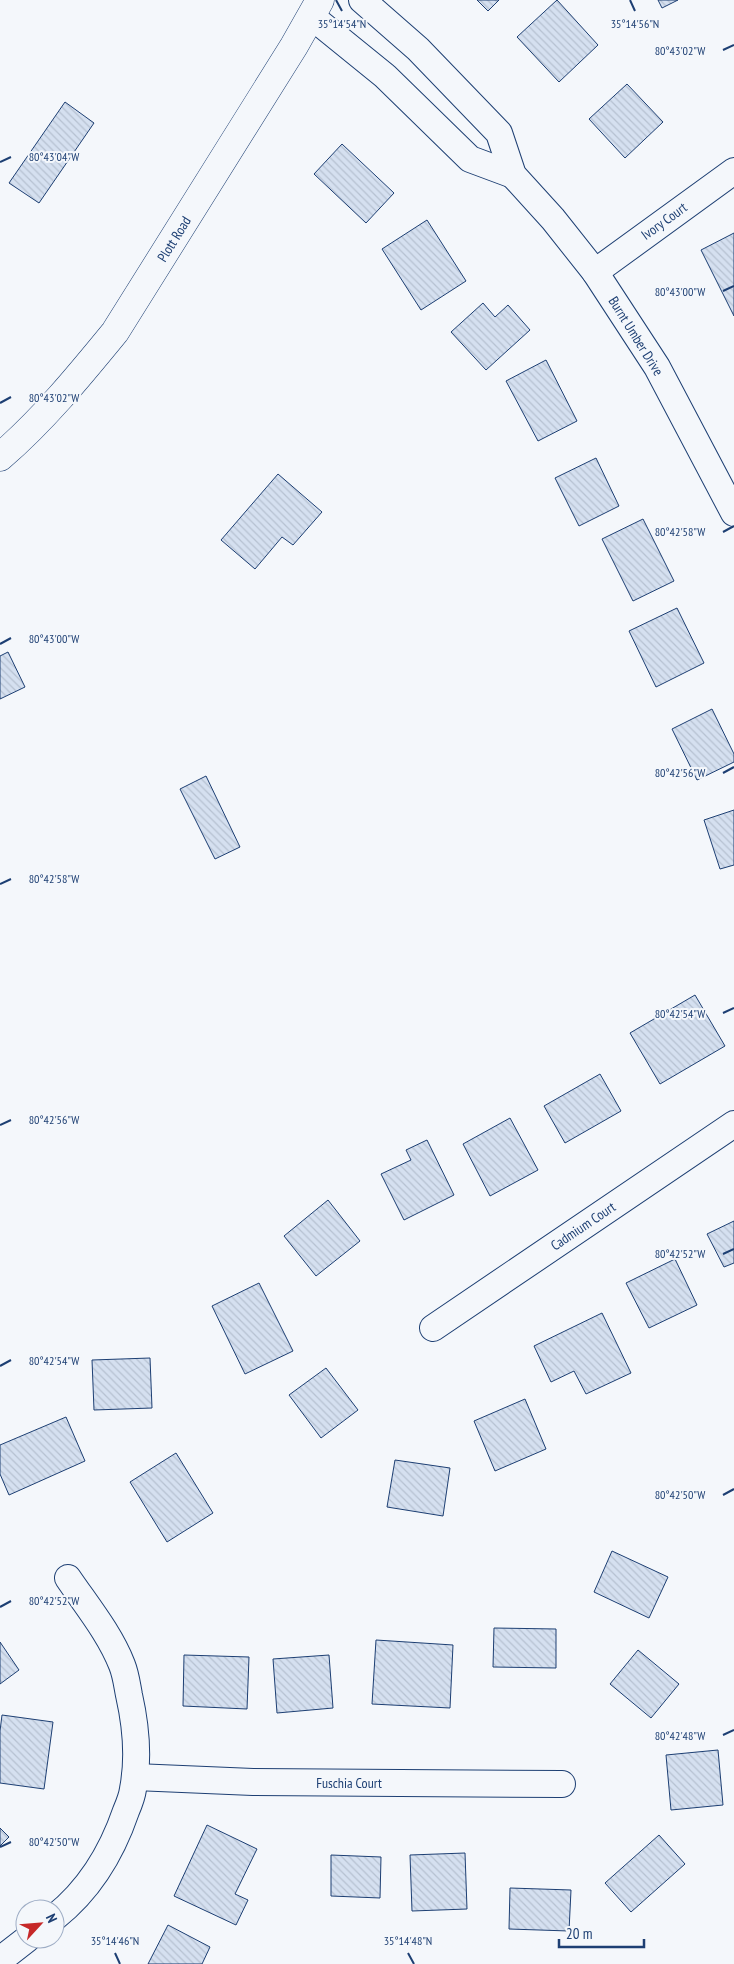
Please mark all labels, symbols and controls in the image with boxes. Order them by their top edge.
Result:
text: 35°14'54"N [318,16,366,31]
text: 35°14'56"N [611,16,659,31]
text: 80°43'02"W [655,43,705,58]
text: 80°43'04"W [29,149,79,164]
street label: Ivory Court [637,198,691,244]
street label: Plott Road [153,213,195,265]
text: 80°43'00"W [655,284,705,299]
street label: Burnt Umber Drive [605,293,668,379]
text: 80°43'02"W [29,390,79,405]
text: 80°42'58"W [655,524,705,539]
text: 80°43'00"W [29,631,79,646]
text: 80°42'56"W [655,765,705,780]
text: 80°42'58"W [29,871,79,886]
text: 80°42'54"W [655,1006,705,1021]
text: 80°42'56"W [29,1112,79,1127]
street label: Cadmium Court [547,1198,619,1254]
text: 80°42'52"W [655,1246,705,1261]
text: 80°42'54"W [29,1353,79,1368]
text: 80°42'50"W [655,1487,705,1502]
text: 80°42'52"W [29,1593,79,1608]
text: 80°42'48"W [655,1728,705,1743]
street label: Fuschia Court [316,1774,382,1792]
text: 80°42'50"W [29,1834,79,1849]
north arrow [15,1899,65,1949]
text: N [42,1911,61,1926]
scale bar [559,1916,644,1948]
text: 20 m [566,1924,592,1943]
text: 35°14'46"N [91,1933,139,1948]
text: 35°14'48"N [384,1933,432,1948]

